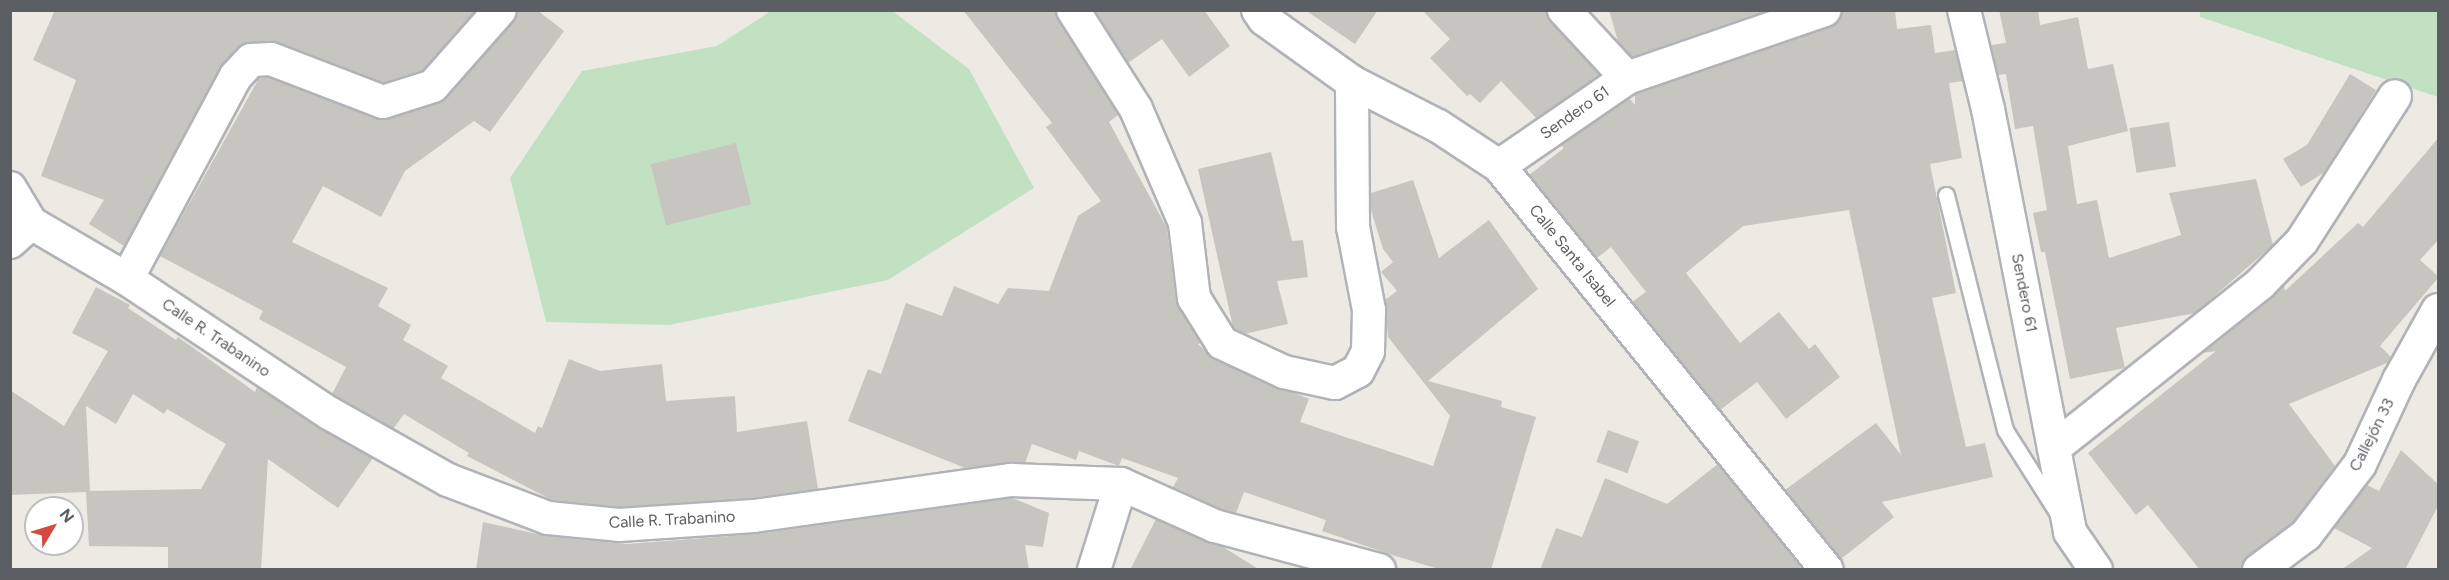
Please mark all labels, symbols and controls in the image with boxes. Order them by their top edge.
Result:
street label: Sendero 61 [1537,82,1613,144]
street label: Calle Santa Isabel [1525,201,1619,311]
street label: Sendero 61 [2007,252,2041,334]
street label: Calle R. Trabanino [158,295,274,381]
street label: Callejón 33 [2345,395,2399,475]
north arrow [24,496,84,556]
text: N [56,505,78,527]
street label: Calle R. Trabanino [608,507,736,533]

